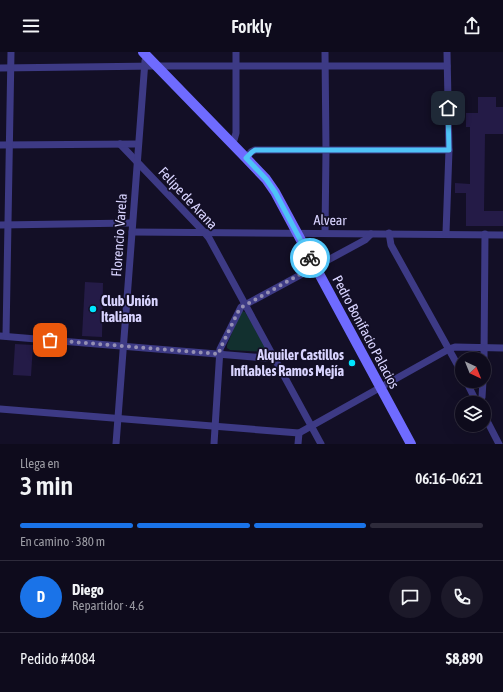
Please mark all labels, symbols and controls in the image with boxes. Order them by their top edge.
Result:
icon: menu [20,15,42,37]
icon: share [461,15,483,37]
text: Forkly [231,16,272,37]
pin [431,91,465,125]
icon: home [437,97,459,119]
street label: Felipe de Arana [155,164,221,232]
street label: Florencio Varela [108,193,130,277]
street label: Alvear [313,212,348,228]
courier [290,238,330,278]
icon: bike [299,247,321,269]
street label: Pedro Bonifacio Palacios [329,273,403,391]
place label: Club Unión Italiana [101,293,158,325]
marker: Club Unión Italiana [88,304,98,314]
pin [33,323,67,357]
icon: bag [39,329,61,351]
place label: Alquiler Castillos Inflables Ramos Mejía [230,347,344,379]
north arrow [455,352,491,388]
map controls [455,352,491,432]
marker: Alquiler Castillos Inflables Ramos Mejía [347,358,357,368]
button: layers [455,396,491,432]
text: Llega en [20,456,60,471]
text: 06:16–06:21 [415,470,483,487]
text: 3 min [20,471,73,501]
text: En camino · 380 m [20,534,105,549]
button: chat [389,576,431,618]
button: phone [441,576,483,618]
text: Diego [72,581,104,598]
text: D [37,588,45,605]
text: Repartidor · 4.6 [72,598,144,613]
text: Pedido #4084 [20,650,96,667]
text: $8,890 [446,650,483,667]

